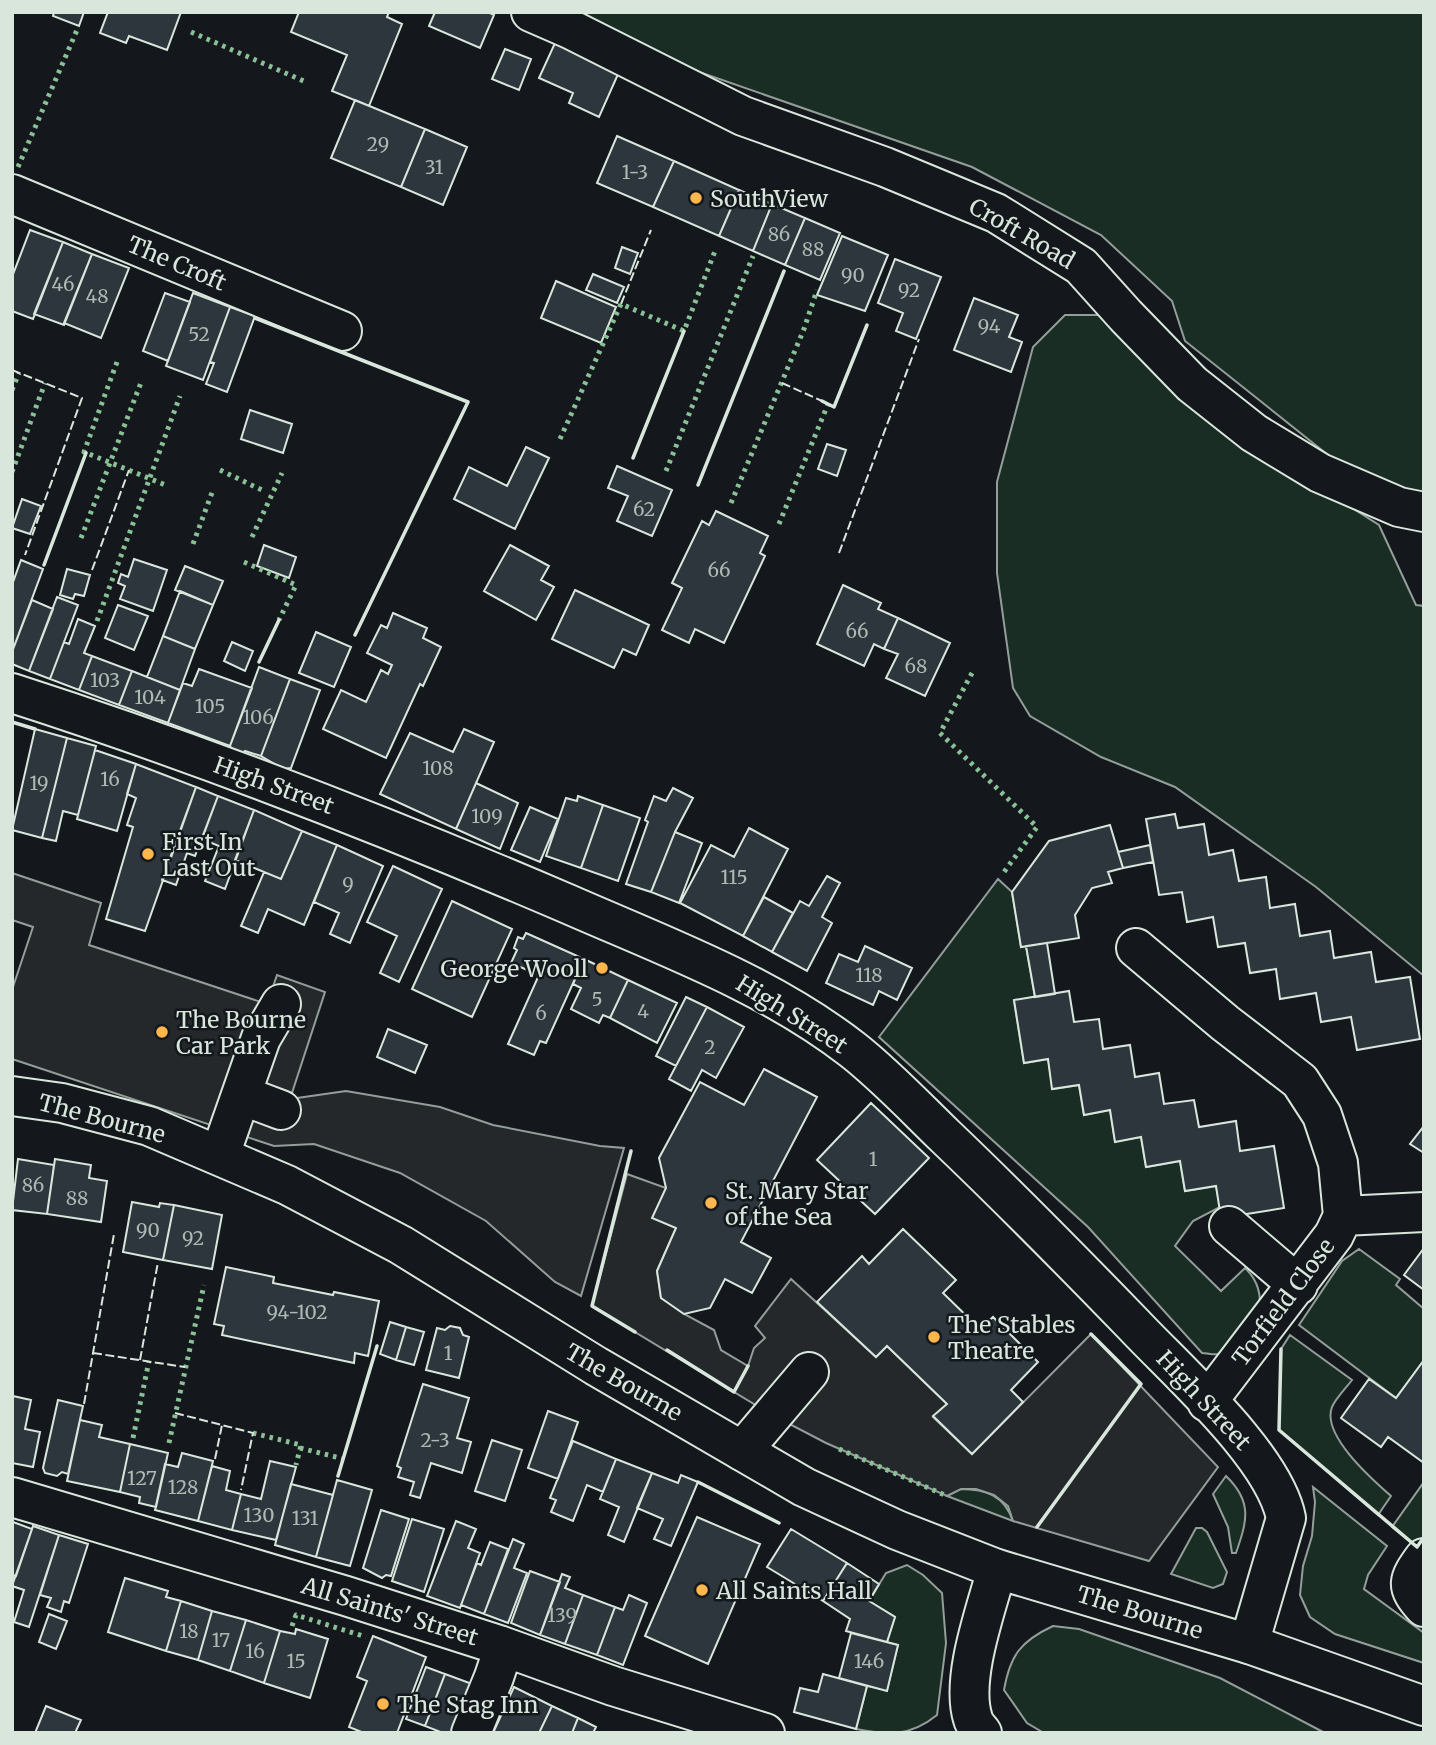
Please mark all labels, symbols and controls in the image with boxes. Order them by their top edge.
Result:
house number: 29 [367,132,389,156]
house number: 31 [425,155,444,179]
house number: 1-3 [622,160,648,184]
place label: SouthView [710,184,829,213]
marker: SouthView [688,190,704,206]
street label: Croft Road [964,191,1080,275]
house number: 86 [768,222,790,246]
street label: The Croft [123,229,231,297]
house number: 88 [802,237,824,261]
house number: 90 [841,263,865,287]
house number: 46 [51,272,75,296]
house number: 92 [898,278,920,302]
house number: 48 [86,284,109,308]
house number: 94 [978,314,1001,338]
house number: 52 [188,322,210,346]
house number: 62 [633,497,655,521]
house number: 66 [708,558,730,582]
house number: 66 [846,619,868,643]
house number: 68 [905,654,927,678]
house number: 103 [90,668,120,692]
house number: 104 [134,685,166,709]
house number: 105 [195,694,225,718]
house number: 106 [242,705,274,729]
street label: High Street [210,750,338,820]
house number: 108 [422,756,454,780]
house number: 16 [100,767,120,791]
house number: 19 [29,771,49,795]
house number: 109 [471,804,503,828]
place label: First In Last Out [162,827,255,882]
marker: First In Last Out [140,846,156,862]
house number: 115 [720,865,748,889]
house number: 9 [342,872,354,896]
place label: George Wooll [441,954,588,983]
marker: George Wooll [594,960,610,976]
house number: 118 [855,963,883,987]
street label: High Street [731,968,853,1060]
house number: 5 [591,987,603,1011]
house number: 4 [637,999,649,1023]
house number: 6 [535,1001,547,1025]
place label: The Bourne Car Park [176,1005,306,1060]
marker: The Bourne Car Park [154,1024,170,1040]
house number: 2 [704,1035,716,1059]
street label: The Bourne [35,1087,169,1149]
house number: 1 [869,1147,878,1171]
house number: 86 [22,1173,44,1197]
place label: St. Mary Star of the Sea [725,1176,869,1231]
house number: 88 [66,1186,88,1210]
marker: St. Mary Star of the Sea [703,1195,719,1211]
house number: 90 [136,1218,160,1242]
house number: 92 [182,1226,204,1250]
street label: Torfield Close [1226,1232,1340,1372]
house number: 94-102 [266,1300,328,1324]
place label: The Stables Theatre [948,1310,1076,1365]
marker: The Stables Theatre [926,1329,942,1345]
street label: The Bourne [560,1337,688,1427]
house number: 1 [444,1341,453,1365]
street label: High Street [1151,1344,1257,1456]
house number: 2-3 [420,1428,450,1452]
house number: 127 [127,1466,157,1490]
house number: 128 [168,1475,198,1499]
house number: 130 [244,1503,274,1527]
house number: 131 [292,1506,319,1530]
street label: All Saints' Street [297,1570,482,1652]
place label: All Saints Hall [715,1576,872,1605]
street label: The Bourne [1074,1579,1206,1645]
marker: All Saints Hall [694,1582,710,1598]
house number: 139 [547,1603,577,1627]
house number: 18 [179,1619,199,1643]
house number: 17 [212,1628,230,1652]
house number: 16 [245,1639,265,1663]
house number: 15 [286,1649,306,1673]
house number: 146 [854,1649,884,1673]
place label: The Stag Inn [397,1690,539,1719]
marker: The Stag Inn [375,1696,391,1712]

